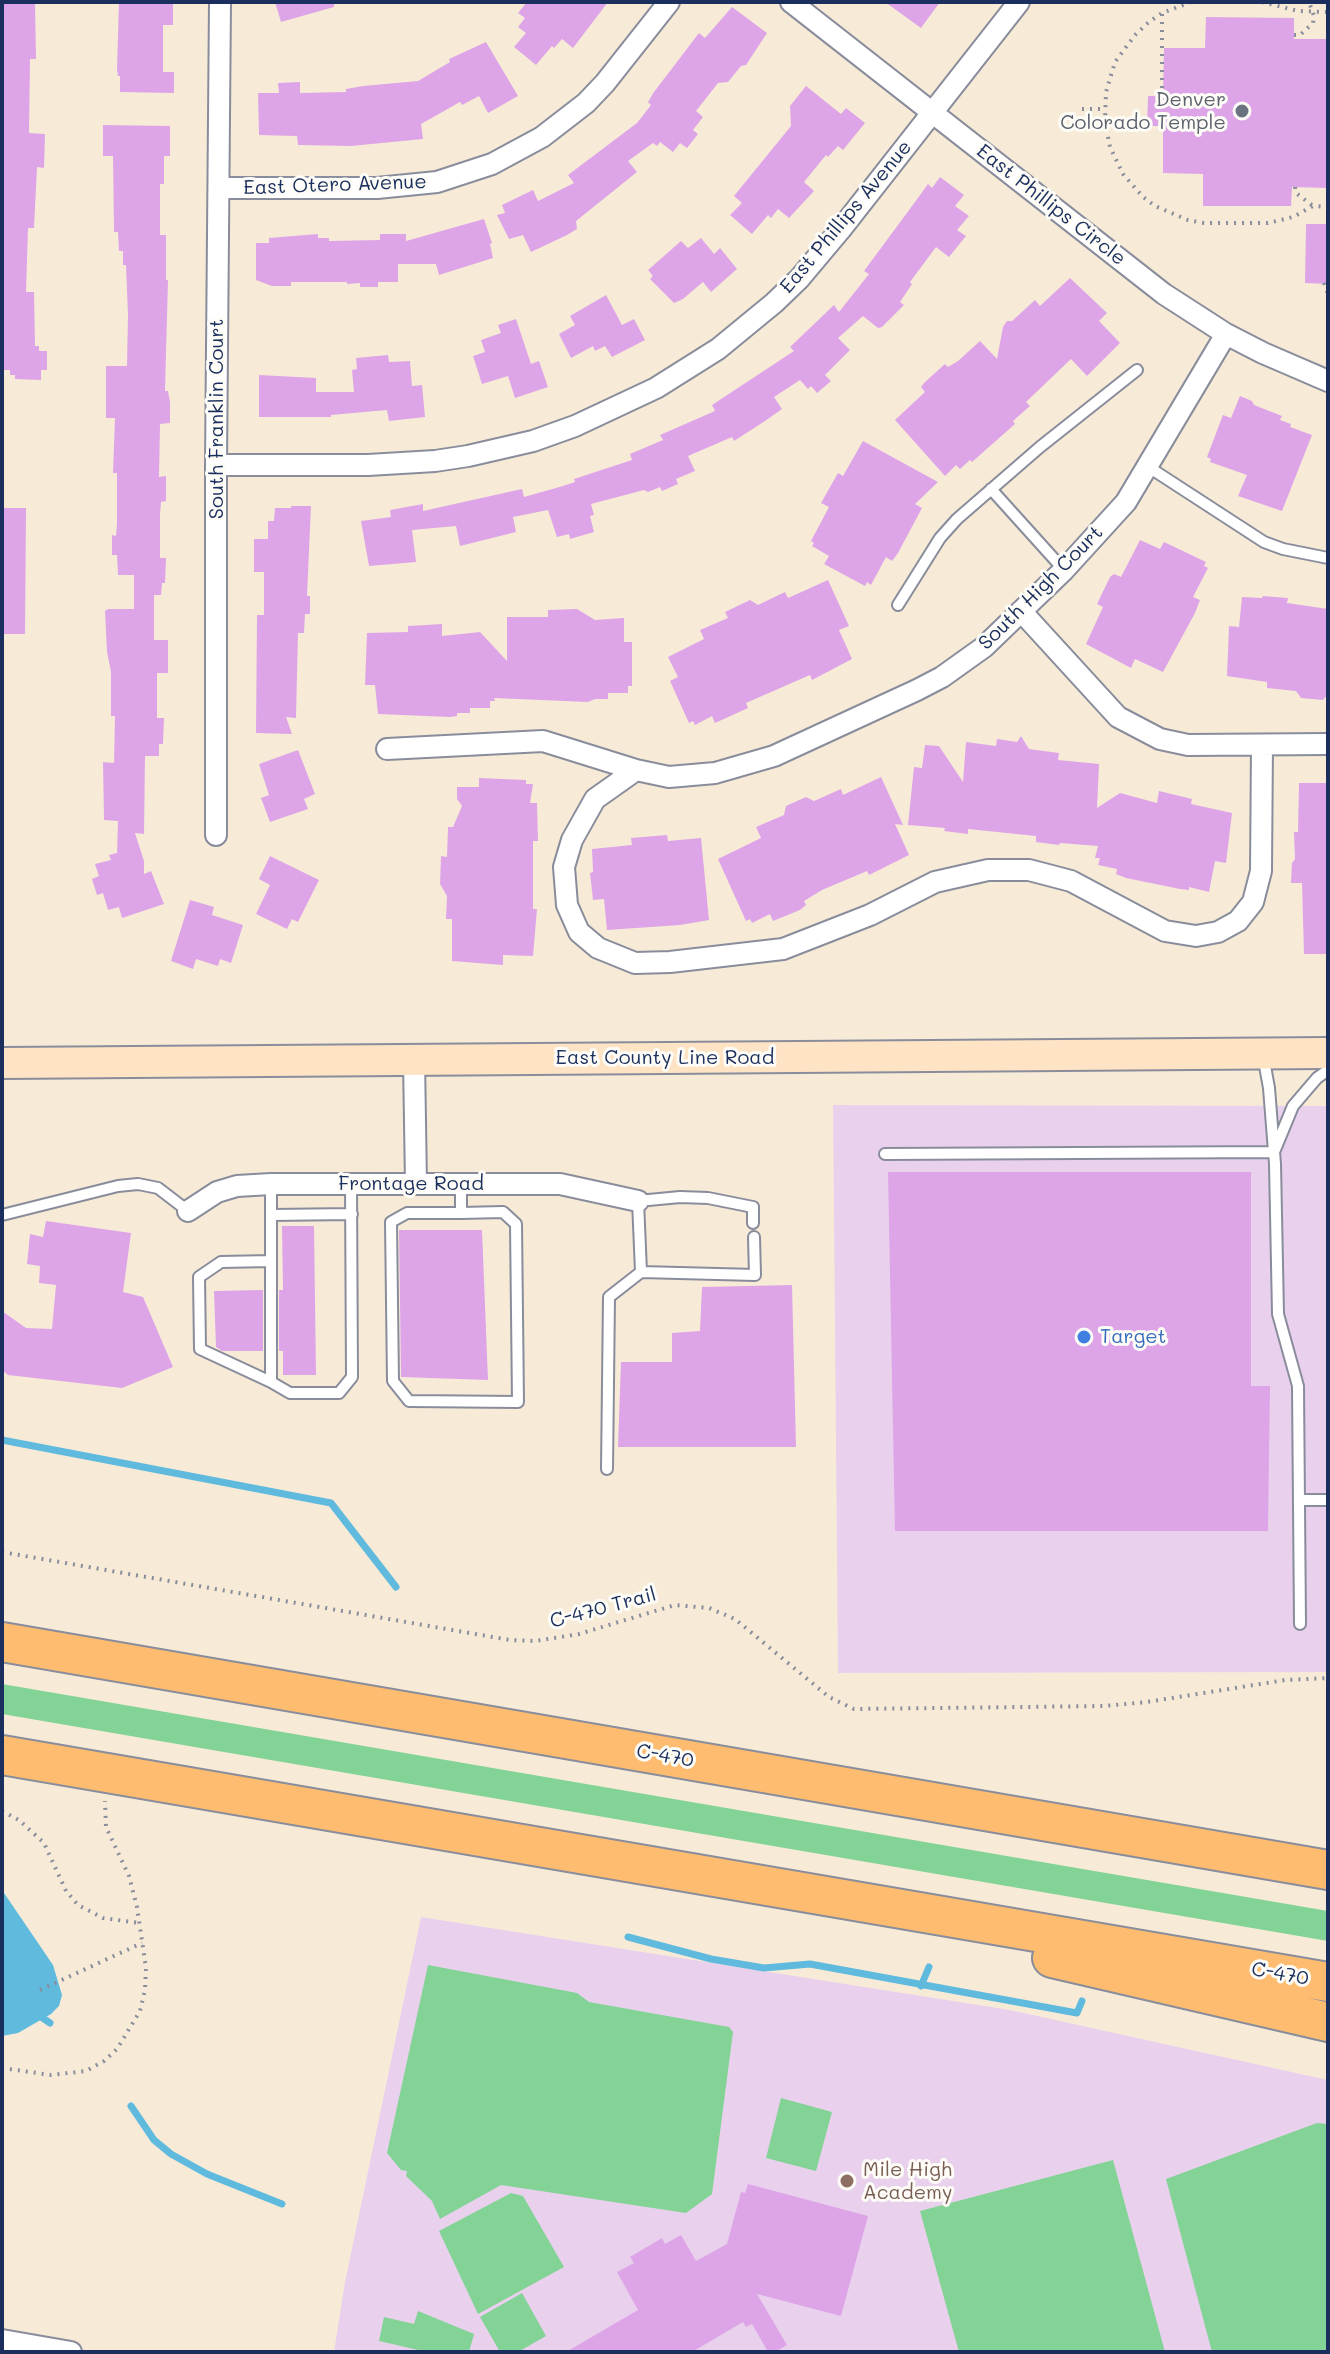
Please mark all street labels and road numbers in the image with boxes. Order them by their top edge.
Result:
street label: East Phillips Avenue [775,136,917,298]
street label: East Phillips Circle [972,139,1130,271]
street label: East Otero Avenue [243,170,427,200]
street label: South Franklin Court [205,319,229,519]
street label: South High Court [974,521,1108,655]
street label: East County Line Road [556,1046,774,1070]
street label: Frontage Road [338,1172,484,1196]
street label: C-470 Trail [547,1582,659,1634]
street label: C-470 [634,1739,696,1773]
street label: C-470 [1249,1957,1311,1991]

